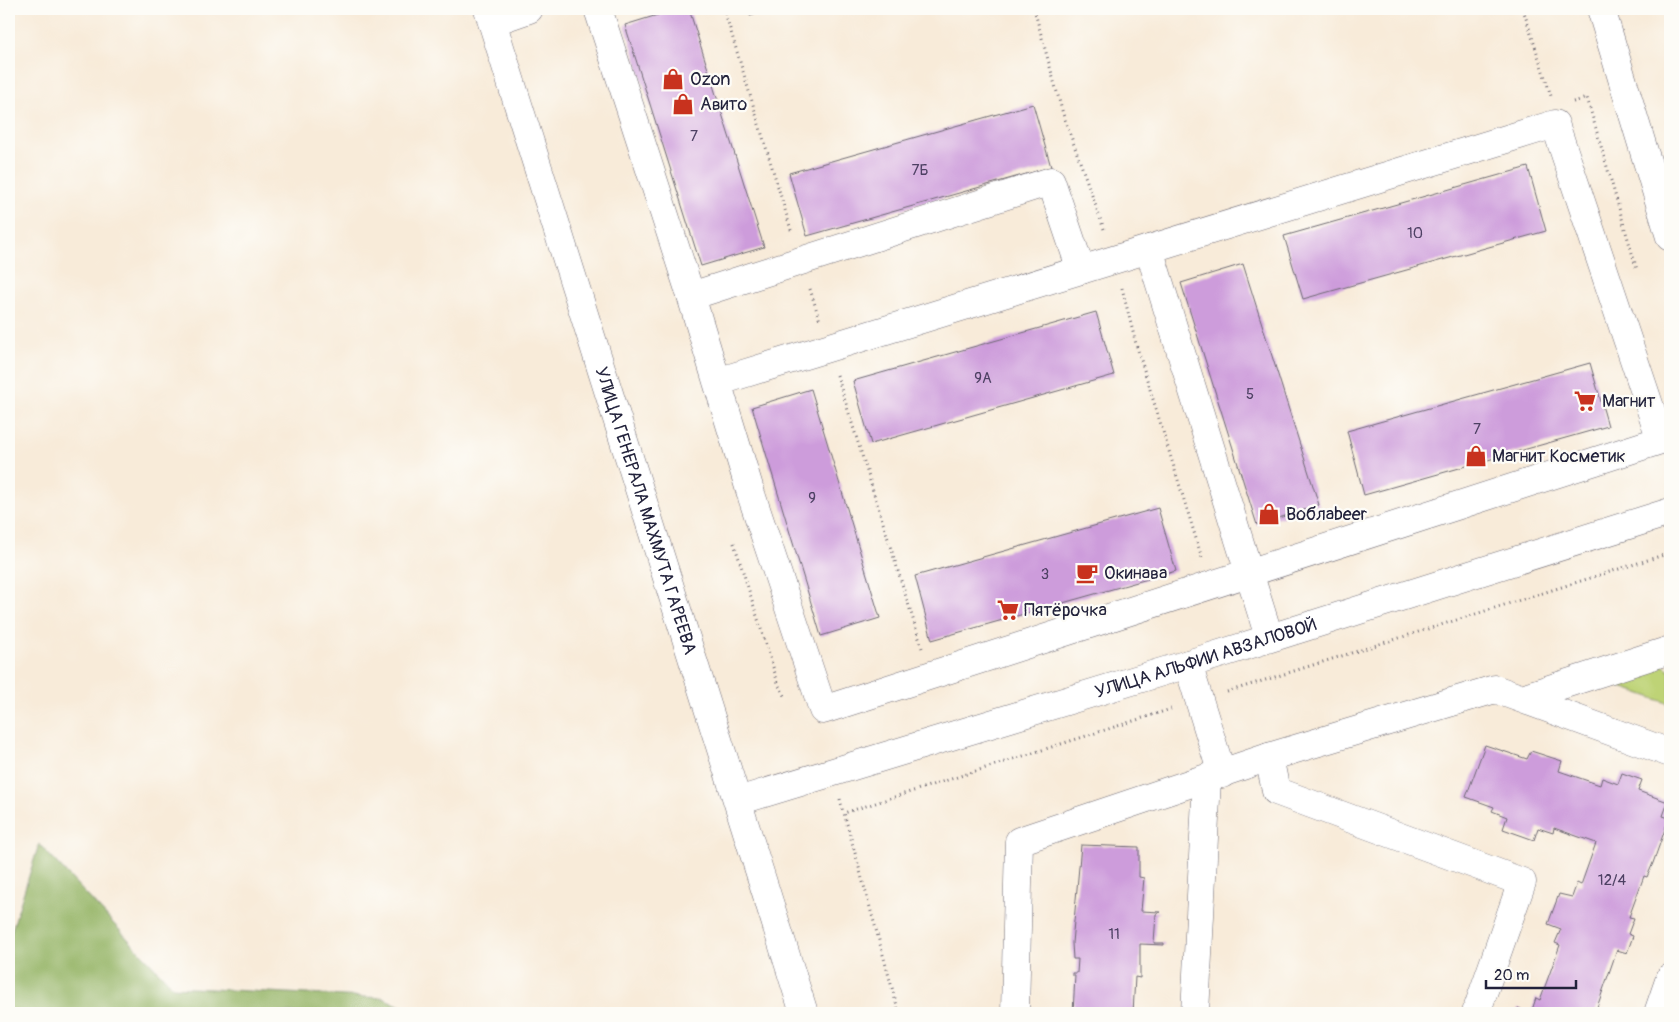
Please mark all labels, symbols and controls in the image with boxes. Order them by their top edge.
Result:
shop icon: Ozon [660,66,686,92]
place label: Ozon [690,68,730,91]
shop icon: Авито [670,91,696,117]
place label: Авито [700,93,748,116]
house number: 7 [690,127,698,146]
house number: 7Б [912,161,928,180]
house number: 10 [1407,224,1423,243]
street label: УЛИЦА ГЕНЕРАЛА МАХМУТА ГАРЕЕВА [589,364,702,658]
house number: 9А [974,369,992,388]
house number: 5 [1246,385,1254,404]
supermarket icon: Магнит [1572,388,1598,414]
place label: Магнит [1602,390,1655,413]
house number: 7 [1473,420,1481,439]
shop icon: Магнит Косметик [1463,443,1489,469]
place label: Магнит Косметик [1492,445,1626,468]
house number: 9 [808,489,816,508]
shop icon: Воблаbeer [1256,501,1282,527]
place label: Воблаbeer [1286,503,1368,526]
cafe icon: Окинава [1074,560,1100,586]
place label: Окинава [1104,562,1167,585]
house number: 3 [1041,565,1049,584]
supermarket icon: Пятёрочка [995,597,1021,623]
place label: Пятёрочка [1024,599,1107,622]
street label: УЛИЦА АЛЬФИИ АВЗАЛОВОЙ [1092,613,1320,704]
house number: 12/4 [1598,871,1626,890]
house number: 11 [1108,925,1120,944]
scale bar [1486,957,1576,989]
text: 20 m [1494,966,1529,985]

